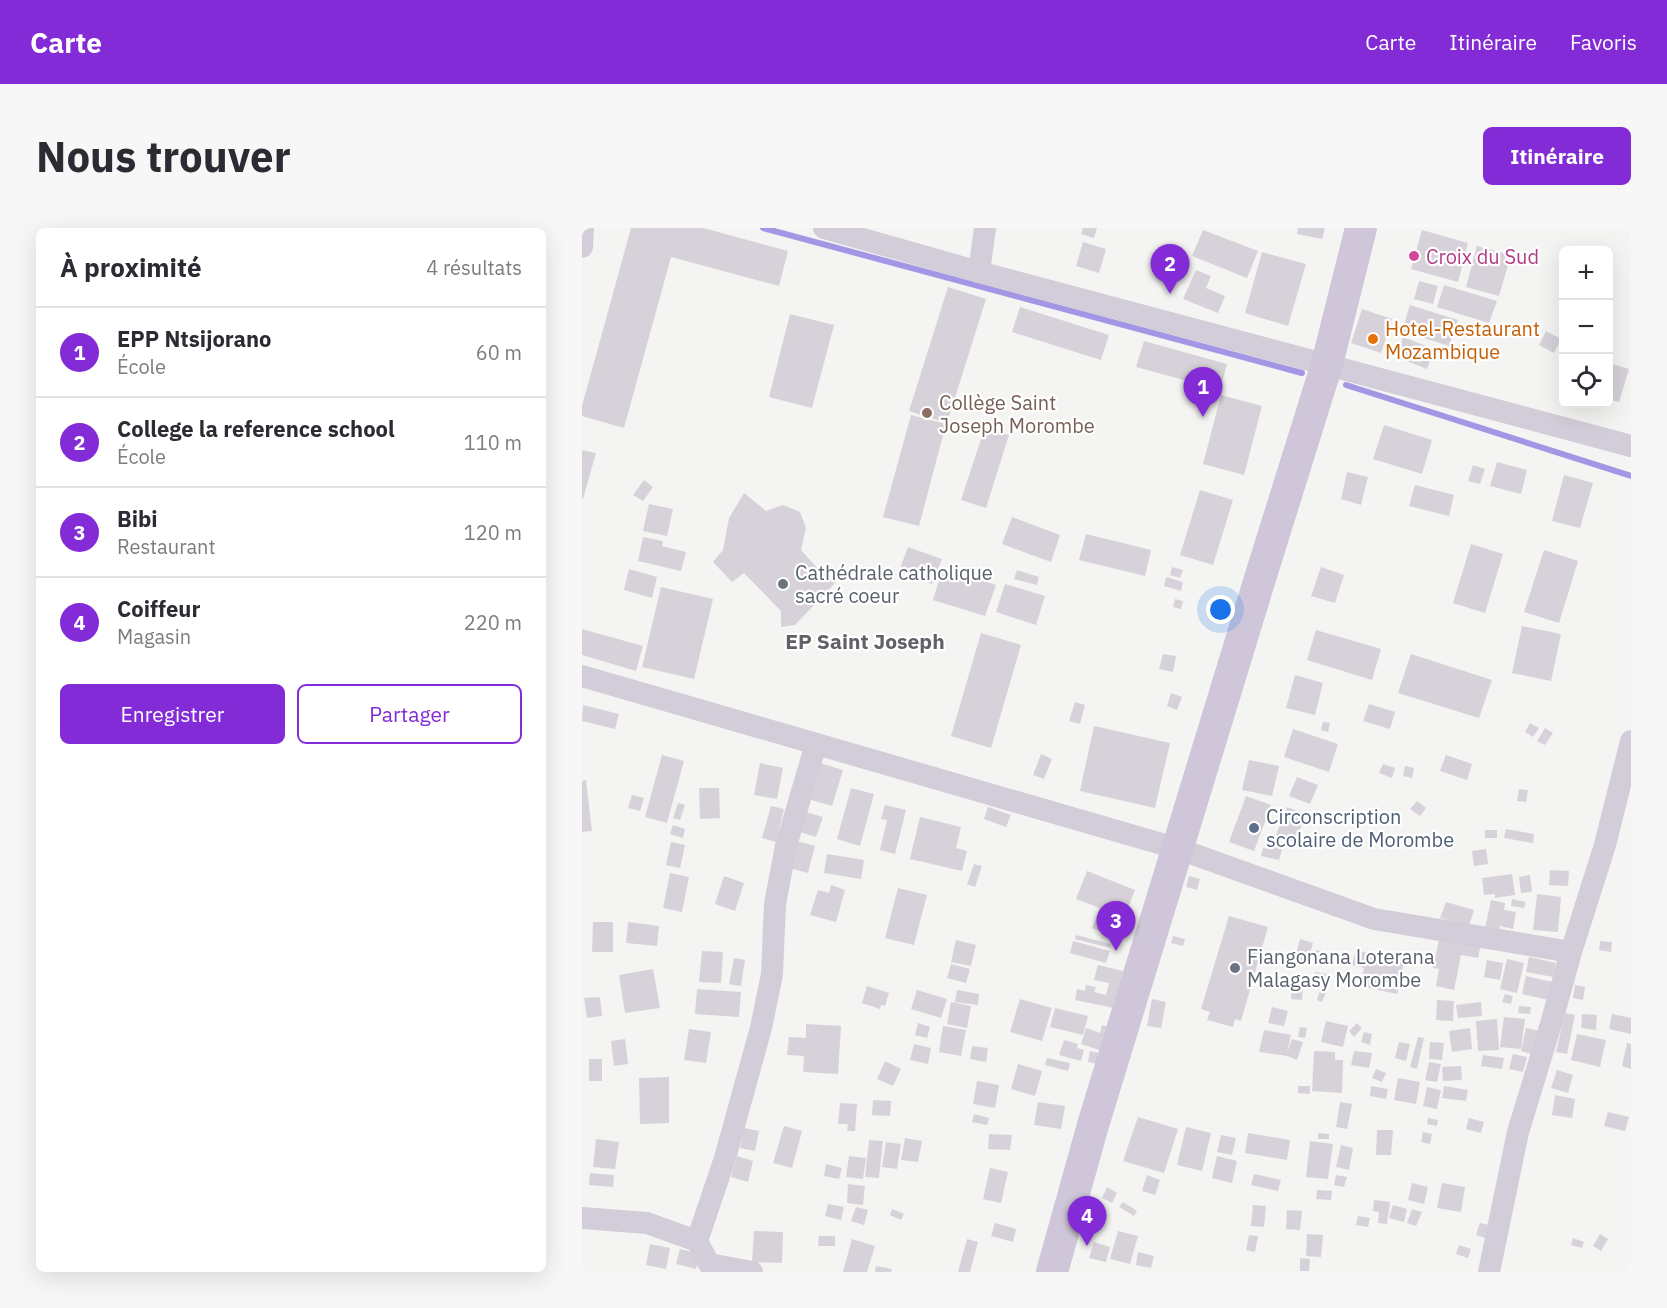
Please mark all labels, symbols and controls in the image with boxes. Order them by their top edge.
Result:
text: Carte [30,24,102,61]
text: Carte [1365,28,1416,56]
text: Itinéraire [1449,28,1537,56]
text: Favoris [1570,28,1637,56]
button: Itinéraire [1483,127,1631,185]
text: Nous trouver [36,129,291,184]
place label: Croix du Sud [1426,243,1539,270]
pin: 2 [1150,244,1190,294]
map controls [1559,246,1613,408]
button: + [1559,246,1613,300]
marker: Croix du Sud [1407,249,1421,263]
text: À proximité [60,250,202,284]
text: 4 résultats [426,254,522,281]
button: − [1559,300,1613,354]
place label: Hotel-Restaurant Mozambique [1385,315,1540,365]
text: EPP Ntsijorano [117,324,271,353]
marker: Hotel-Restaurant Mozambique [1366,332,1380,346]
text: 1 [74,339,86,366]
text: 60 m [476,339,522,366]
text: École [117,353,166,380]
button: locate [1559,354,1613,408]
pin: 1 [1184,368,1222,417]
place label: Collège Saint Joseph Morombe [939,389,1095,439]
marker: Collège Saint Joseph Morombe [920,406,934,420]
text: College la reference school [117,414,395,443]
text: 2 [74,429,86,456]
text: 110 m [464,429,522,456]
text: École [117,443,166,470]
text: Bibi [117,504,158,533]
text: 3 [74,519,86,546]
text: 120 m [464,519,522,546]
text: Restaurant [117,533,215,560]
place label: Cathédrale catholique sacré coeur [795,559,993,609]
marker: Cathédrale catholique sacré coeur [776,577,790,591]
text: Coiffeur [117,594,200,623]
your location [1206,595,1235,624]
text: 4 [74,609,86,636]
text: 220 m [464,609,522,636]
text: Magasin [117,623,191,650]
district label: EP Saint Joseph [785,627,945,655]
button: Enregistrer [60,684,285,744]
button: Partager [297,684,522,744]
place label: Circonscription scolaire de Morombe [1266,803,1454,853]
marker: Circonscription scolaire de Morombe [1247,821,1261,835]
pin: 3 [1096,902,1136,951]
place label: Fiangonana Loterana Malagasy Morombe [1247,943,1435,993]
marker: Fiangonana Loterana Malagasy Morombe [1228,961,1242,975]
pin: 4 [1068,1196,1106,1246]

